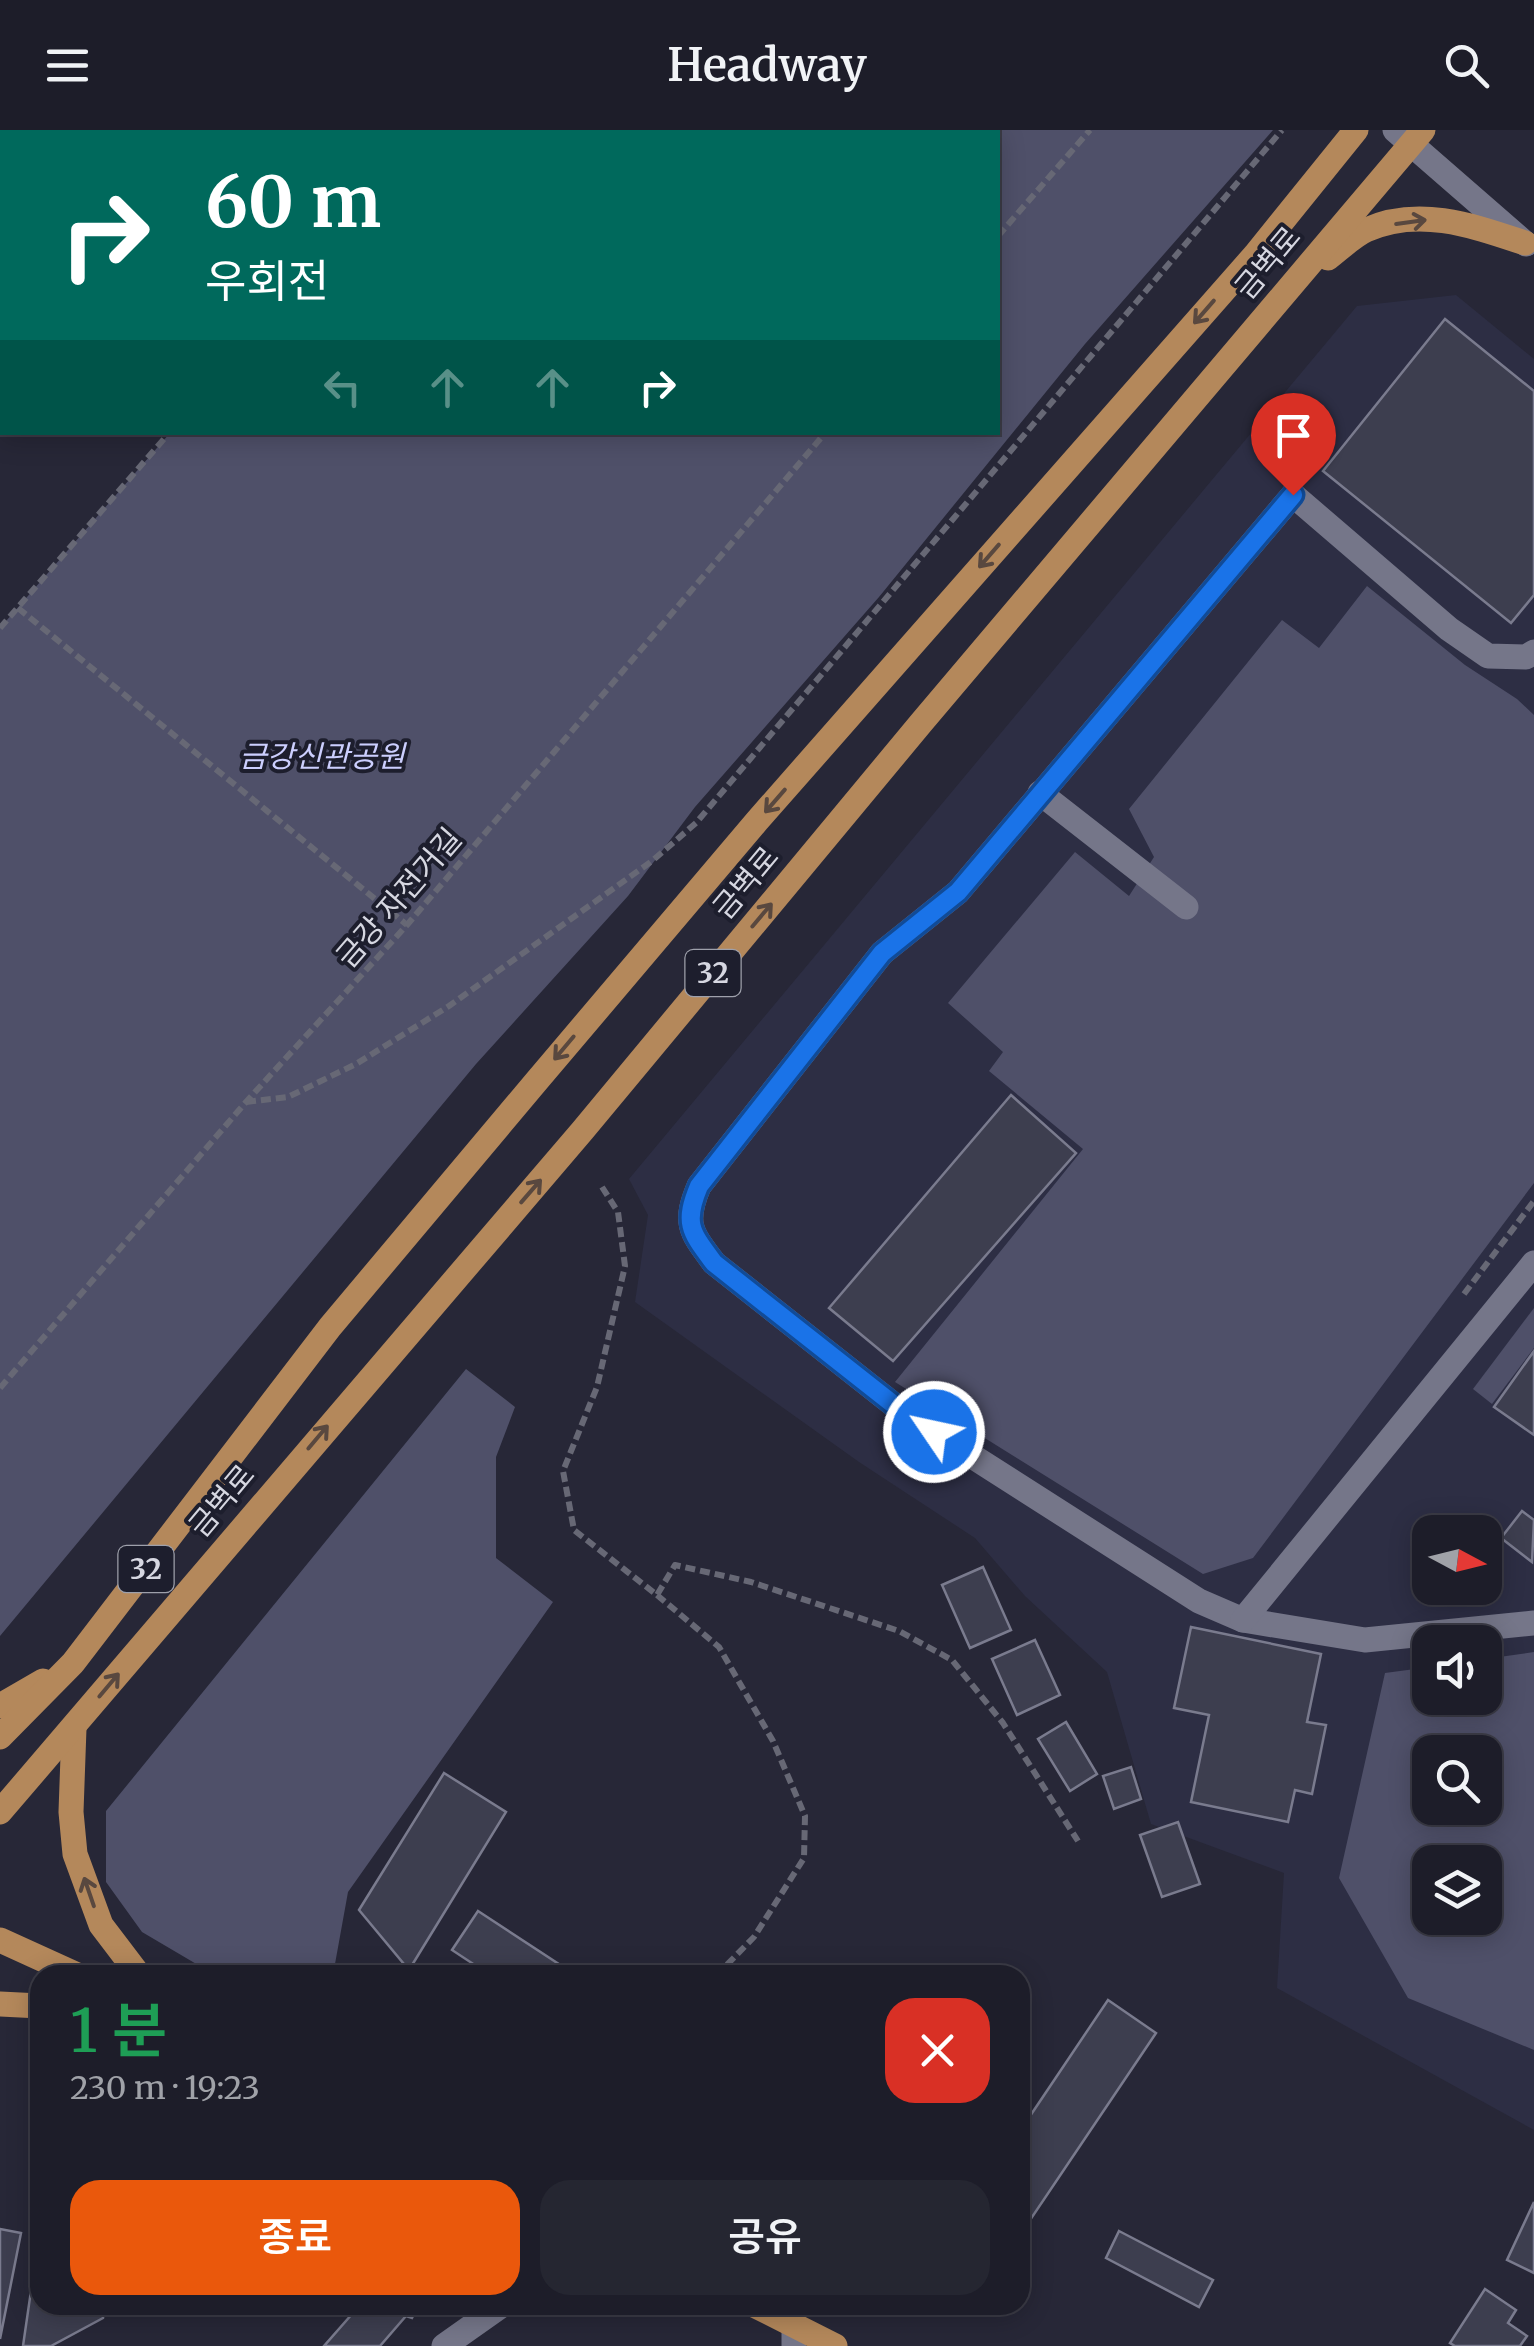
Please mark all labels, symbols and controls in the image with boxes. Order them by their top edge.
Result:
text: Headway [667,37,867,93]
icon: menu [40,38,95,93]
icon: search [1439,38,1494,93]
text: 60 m [205,158,381,246]
icon: right [40,170,170,300]
one-way arrow [1394,212,1427,230]
street label: 금벽로 [1226,218,1308,306]
text: 우회전 [205,253,329,309]
one-way arrow [1192,299,1215,324]
icon: left [315,360,370,415]
icon: ahead [420,360,475,415]
icon: ahead [525,360,580,415]
icon: right [630,360,685,415]
pin [1251,393,1336,496]
icon: arrive [1266,408,1321,463]
one-way arrow [978,543,1001,568]
park label: 금강신관공원 [239,737,407,775]
one-way arrow [764,788,787,813]
street label: 금강 자전거길 [327,820,469,975]
street label: 금벽로 [704,838,786,926]
one-way arrow [751,902,773,928]
road number: 32 [686,950,740,996]
one-way arrow [553,1035,576,1060]
one-way arrow [519,1178,541,1204]
position arrow [882,1380,986,1484]
one-way arrow [307,1424,329,1450]
street label: 금벽로 [180,1456,262,1544]
north arrow [1412,1515,1502,1605]
map controls [1412,1515,1502,1935]
road number: 32 [118,1546,174,1592]
button: sound [1412,1625,1502,1715]
one-way arrow [98,1673,120,1699]
button: search [1412,1735,1502,1825]
button: layers [1412,1845,1502,1935]
one-way arrow [79,1878,97,1909]
text: 1 분 [70,1993,167,2068]
button: close [885,1998,990,2103]
text: 230 m · 19:23 [70,2068,260,2108]
button: 종료 [70,2180,520,2295]
button: 공유 [540,2180,990,2295]

